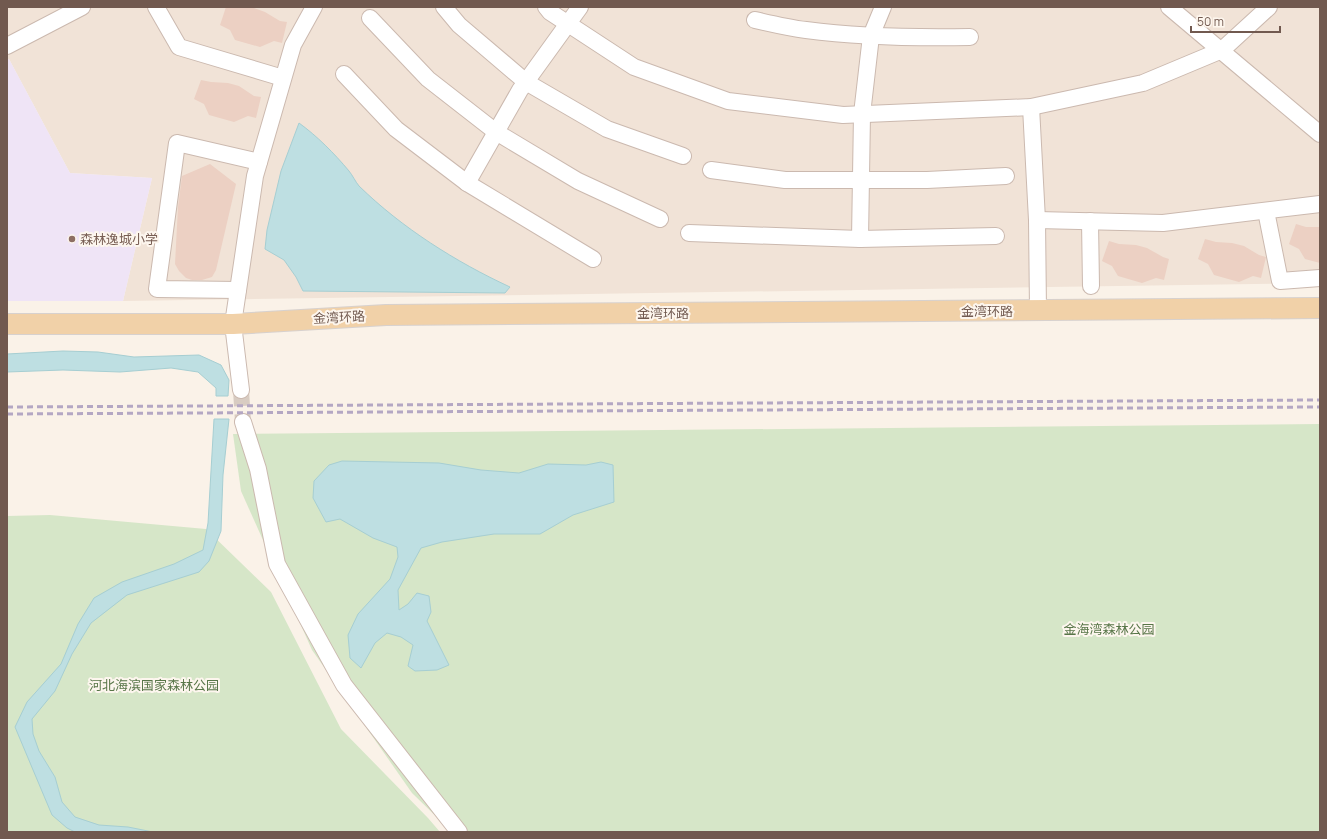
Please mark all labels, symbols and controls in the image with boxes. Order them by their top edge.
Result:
scale bar [1191,8,1280,34]
text: 50 m [1197,13,1224,30]
place label: 森林逸城小学 [80,230,158,248]
marker: 森林逸城小学 [67,234,77,244]
street label: 金湾环路 [961,302,1013,320]
street label: 金湾环路 [637,304,689,322]
street label: 金湾环路 [313,307,365,327]
park label: 金海湾森林公园 [1063,620,1155,638]
park label: 河北海滨国家森林公园 [89,676,219,694]

